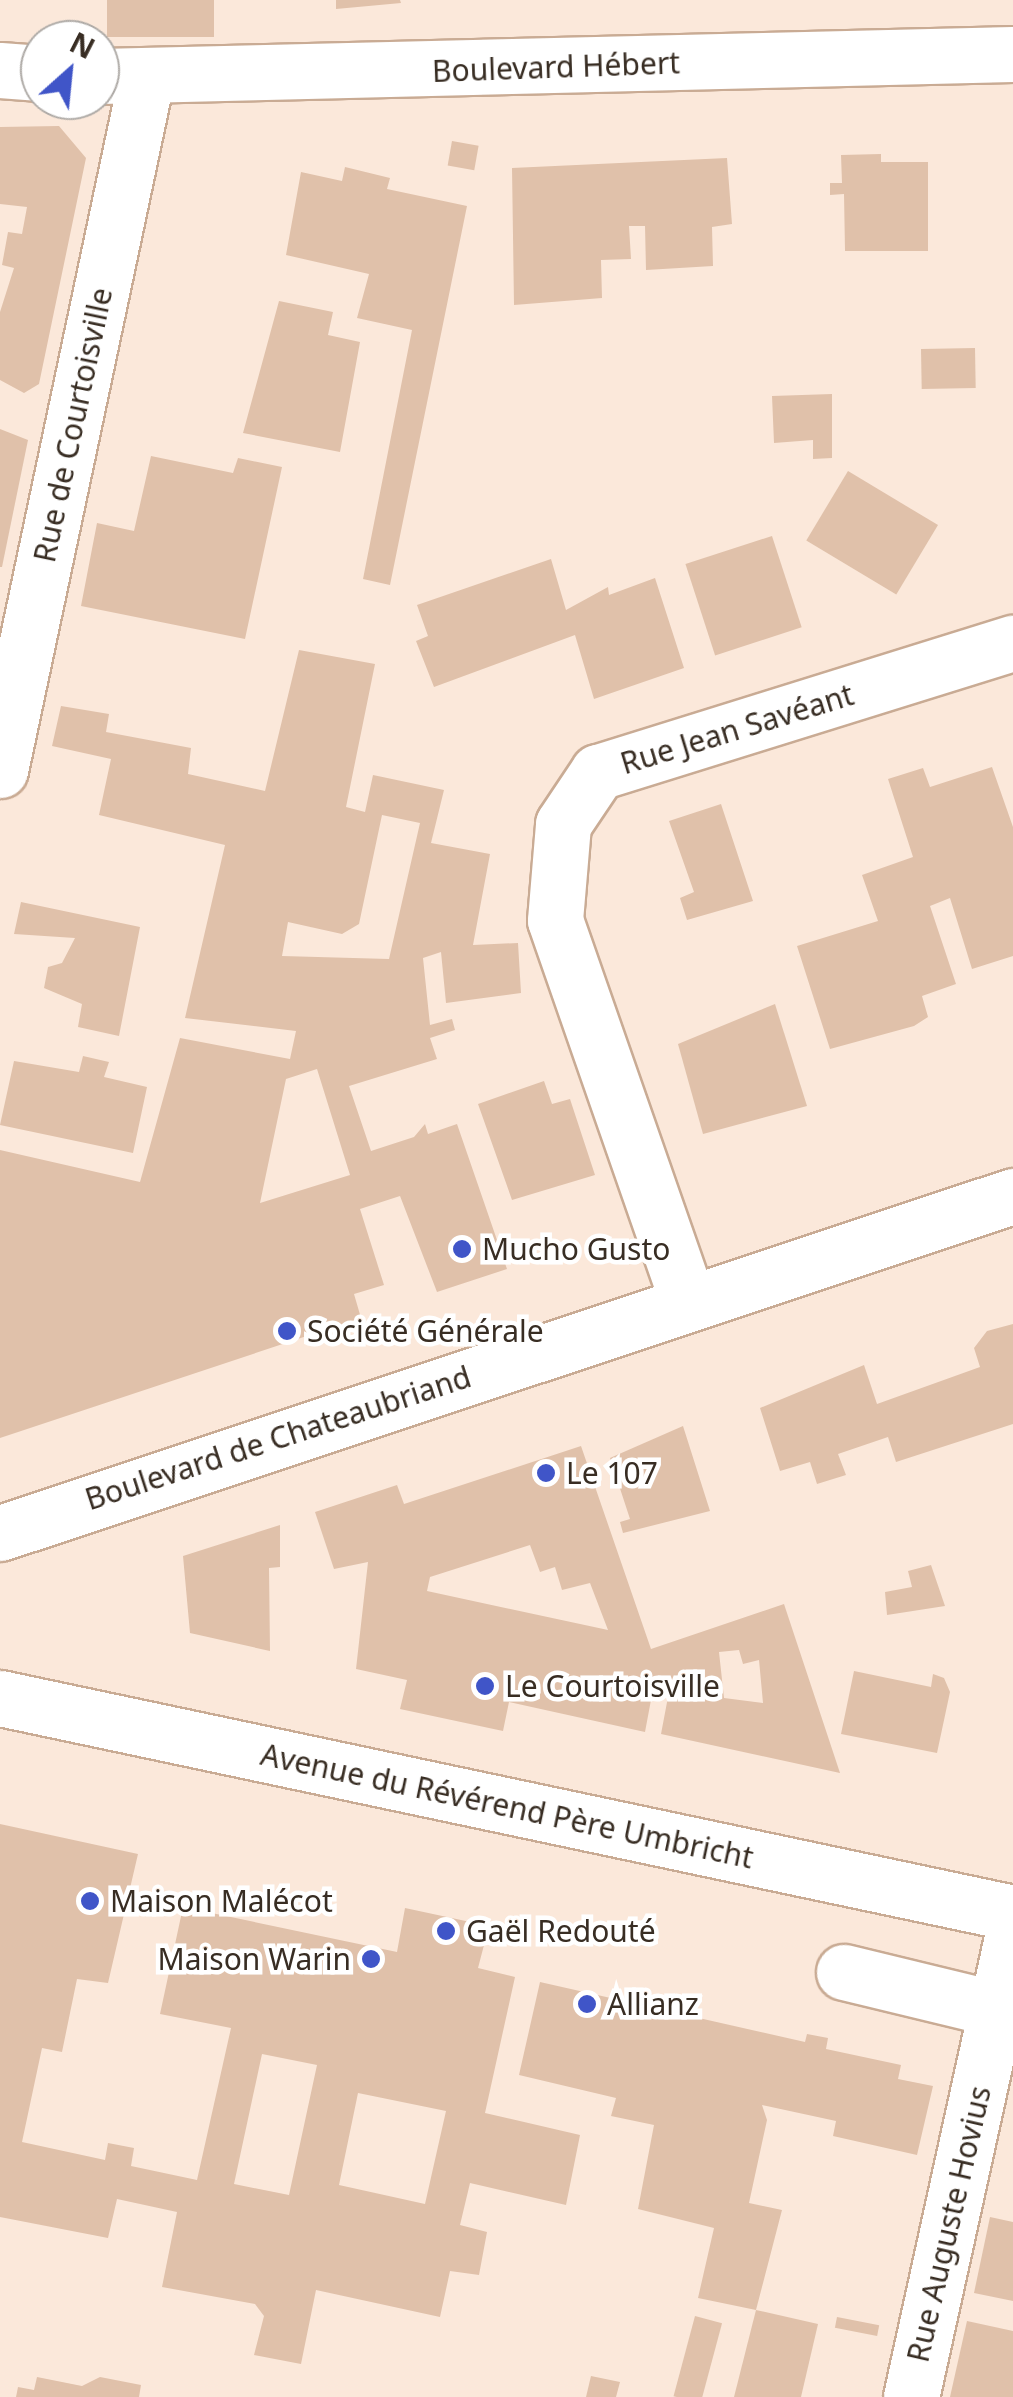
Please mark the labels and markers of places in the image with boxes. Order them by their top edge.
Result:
place label: Mucho Gusto [482,1231,670,1267]
marker: Mucho Gusto [451,1238,473,1260]
place label: Société Générale [307,1313,544,1349]
marker: Société Générale [276,1320,298,1342]
place label: Le 107 [566,1455,658,1491]
marker: Le 107 [535,1462,557,1484]
place label: Le Courtoisville [505,1668,720,1704]
marker: Le Courtoisville [474,1675,496,1697]
place label: Maison Malécot [110,1883,333,1919]
marker: Maison Malécot [79,1890,101,1912]
place label: Gaël Redouté [466,1913,656,1949]
marker: Gaël Redouté [435,1920,457,1942]
place label: Maison Warin [158,1941,351,1977]
marker: Maison Warin [360,1948,382,1970]
place label: Allianz [607,1986,699,2022]
marker: Allianz [576,1993,598,2015]

